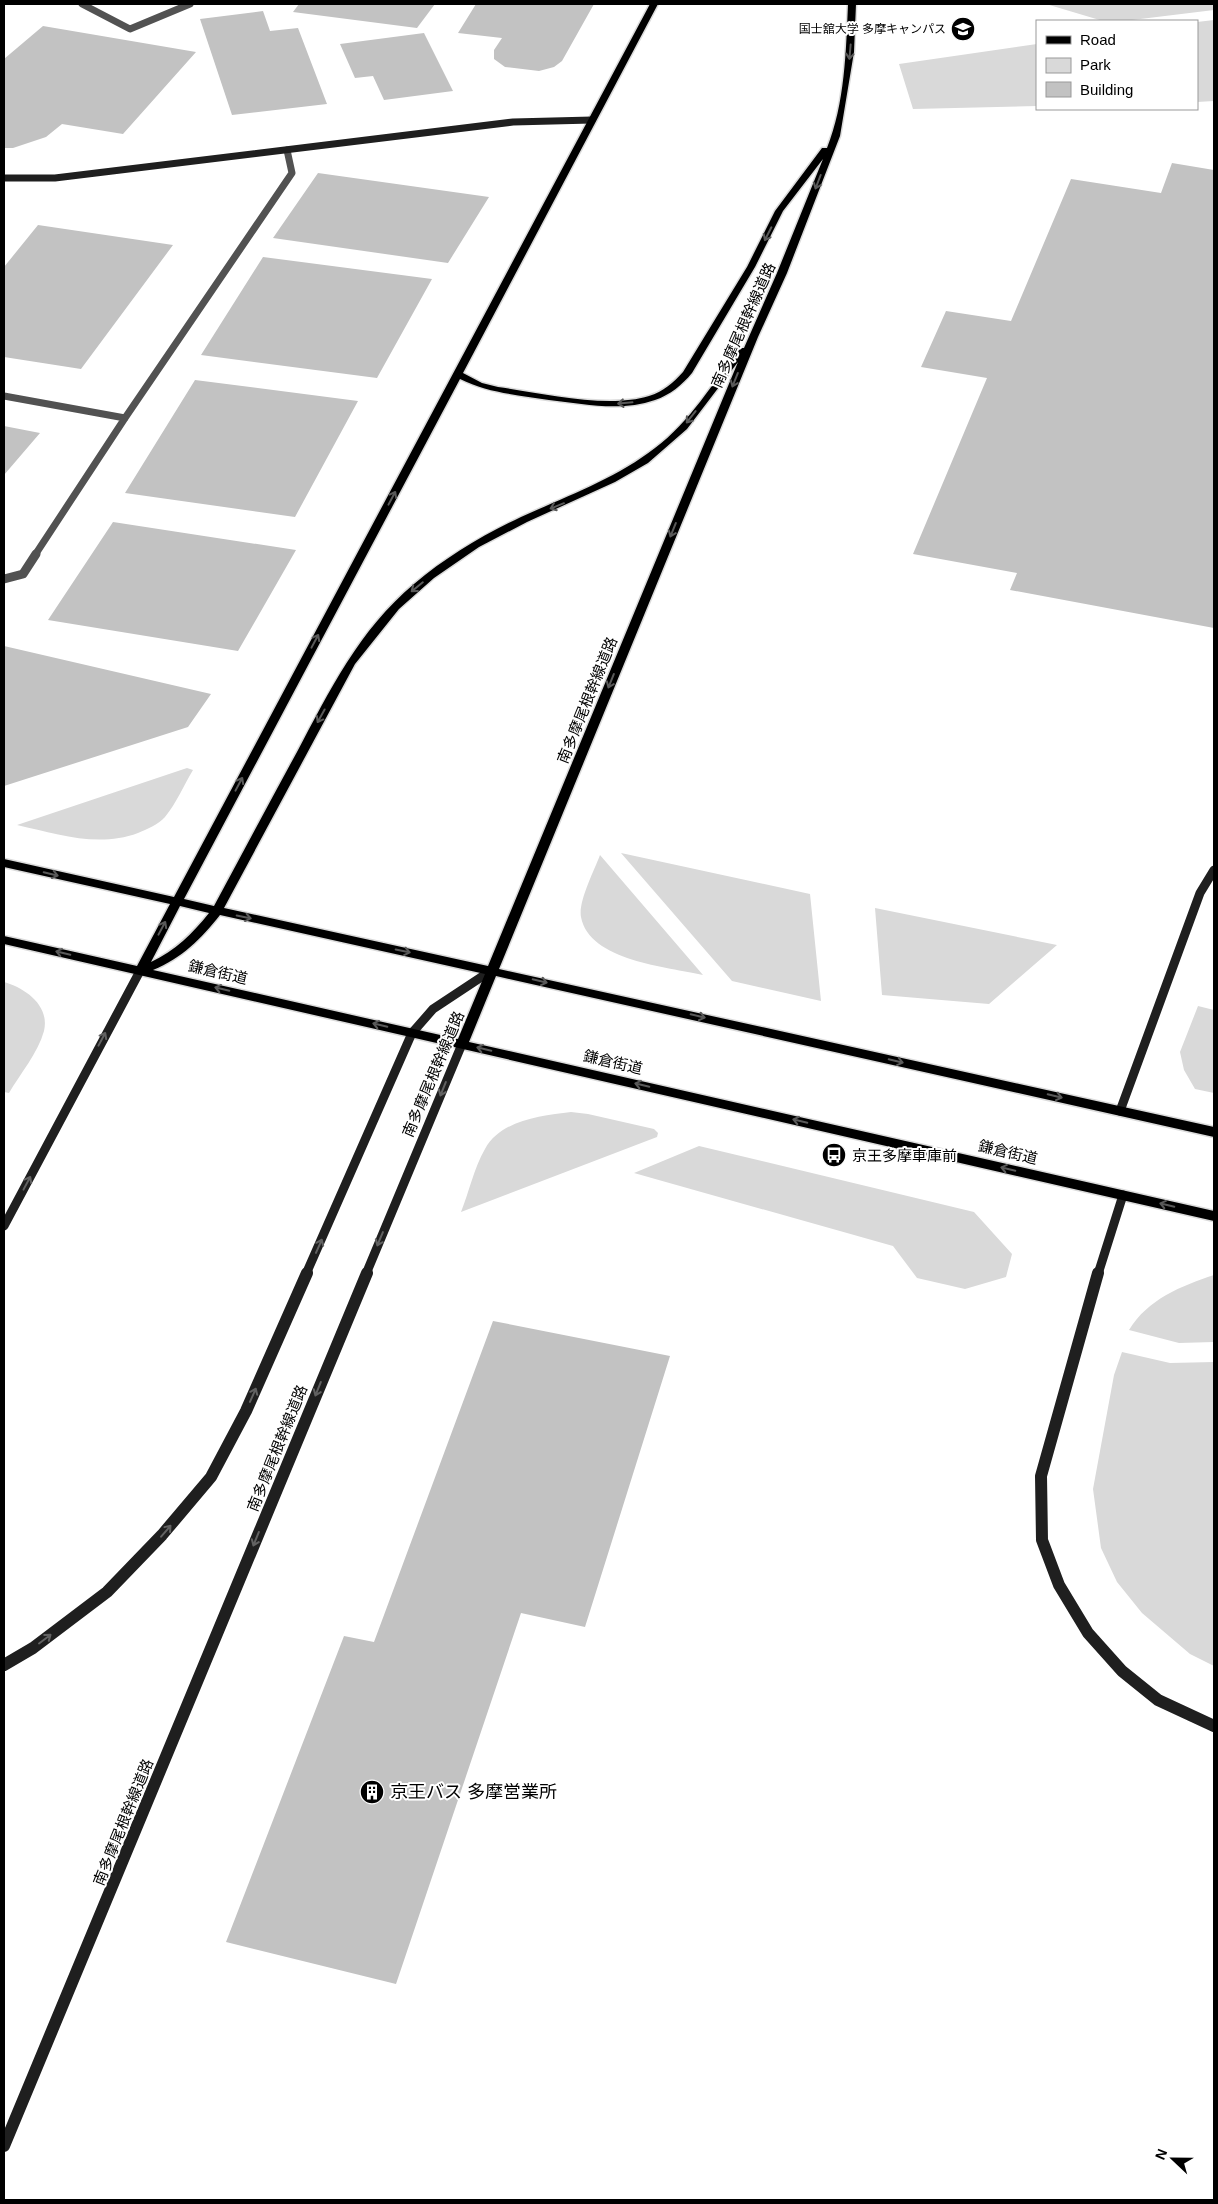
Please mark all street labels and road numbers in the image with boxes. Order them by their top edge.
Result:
street label: 南多摩尾根幹線道路 [708,260,778,390]
street label: 南多摩尾根幹線道路 [554,634,620,766]
street label: 鎌倉街道 [187,957,249,987]
street label: 南多摩尾根幹線道路 [399,1009,467,1139]
street label: 鎌倉街道 [582,1047,644,1077]
street label: 鎌倉街道 [977,1137,1039,1167]
street label: 南多摩尾根幹線道路 [244,1382,310,1514]
street label: 南多摩尾根幹線道路 [90,1756,156,1888]

